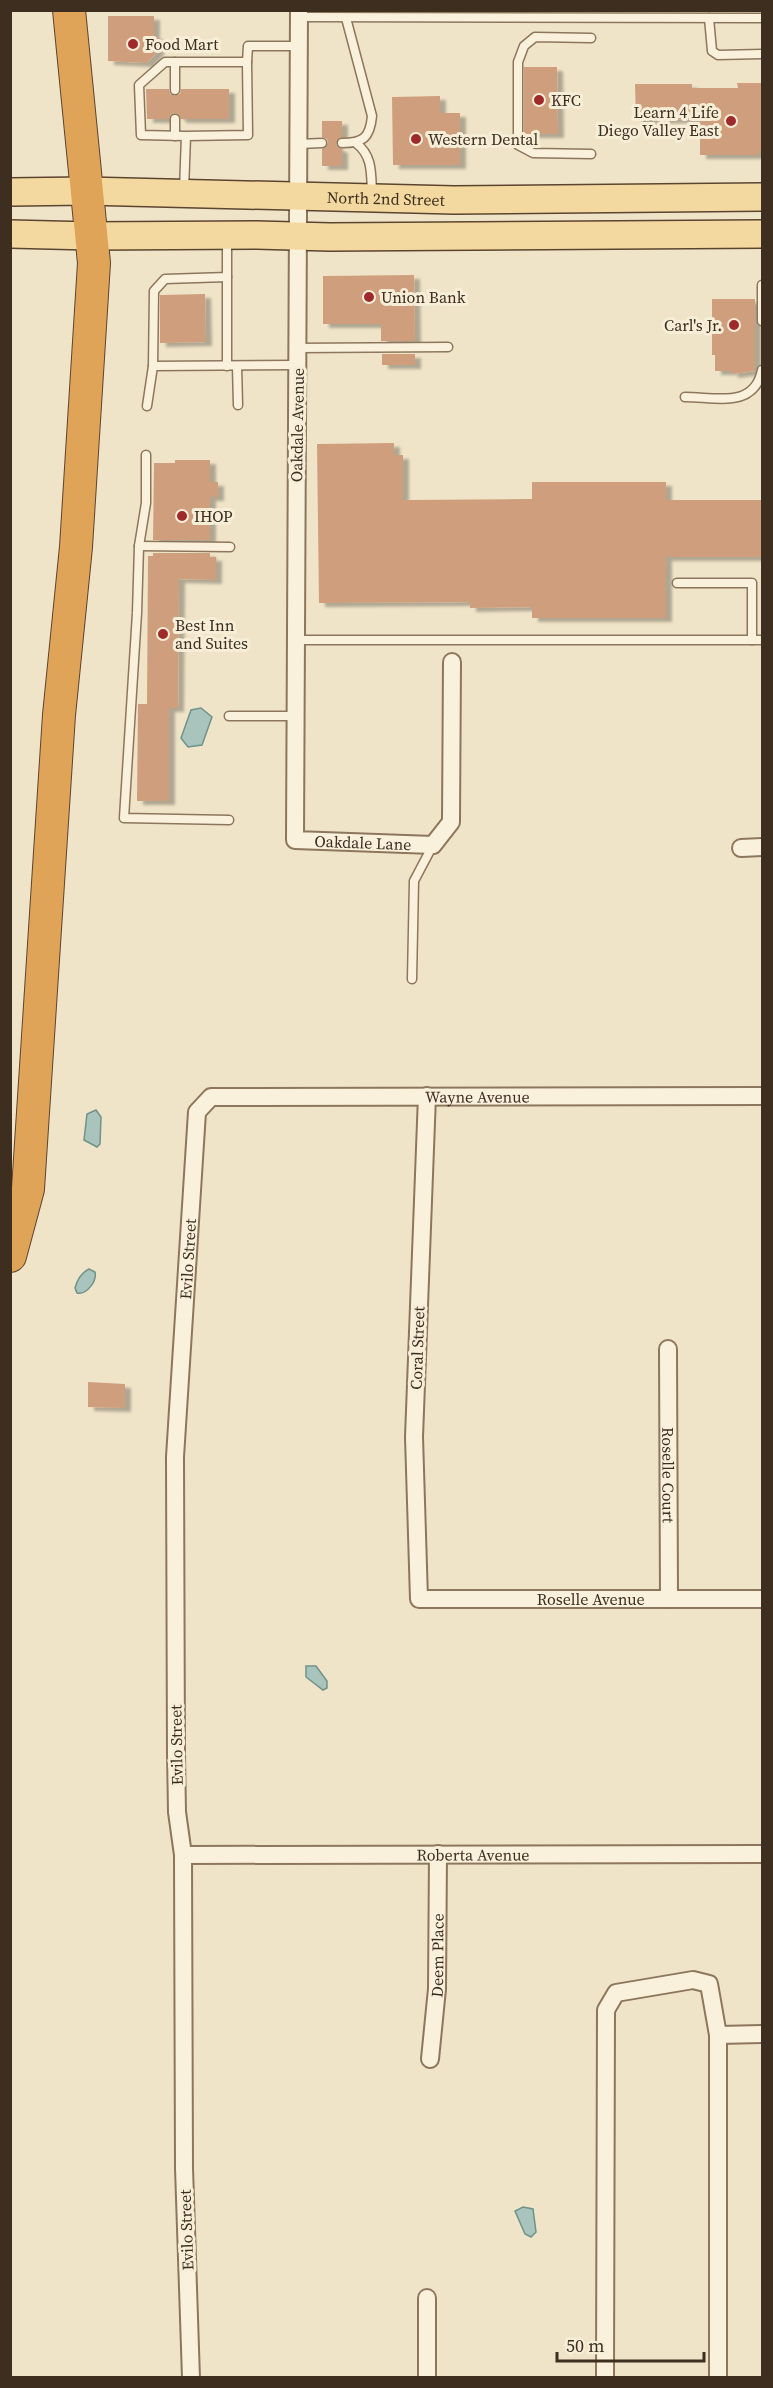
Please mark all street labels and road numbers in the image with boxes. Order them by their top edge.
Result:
street label: North 2nd Street [327,186,446,211]
street label: Oakdale Avenue [285,368,309,482]
street label: Oakdale Lane [314,830,412,855]
street label: Wayne Avenue [425,1085,530,1108]
street label: Evilo Street [174,1217,201,1300]
street label: Coral Street [405,1305,429,1390]
street label: Roselle Court [657,1427,680,1524]
street label: Roselle Avenue [537,1588,645,1610]
street label: Evilo Street [164,1704,188,1786]
street label: Roberta Avenue [416,1843,530,1866]
street label: Deem Place [425,1913,449,1998]
street label: Evilo Street [174,2188,198,2271]

